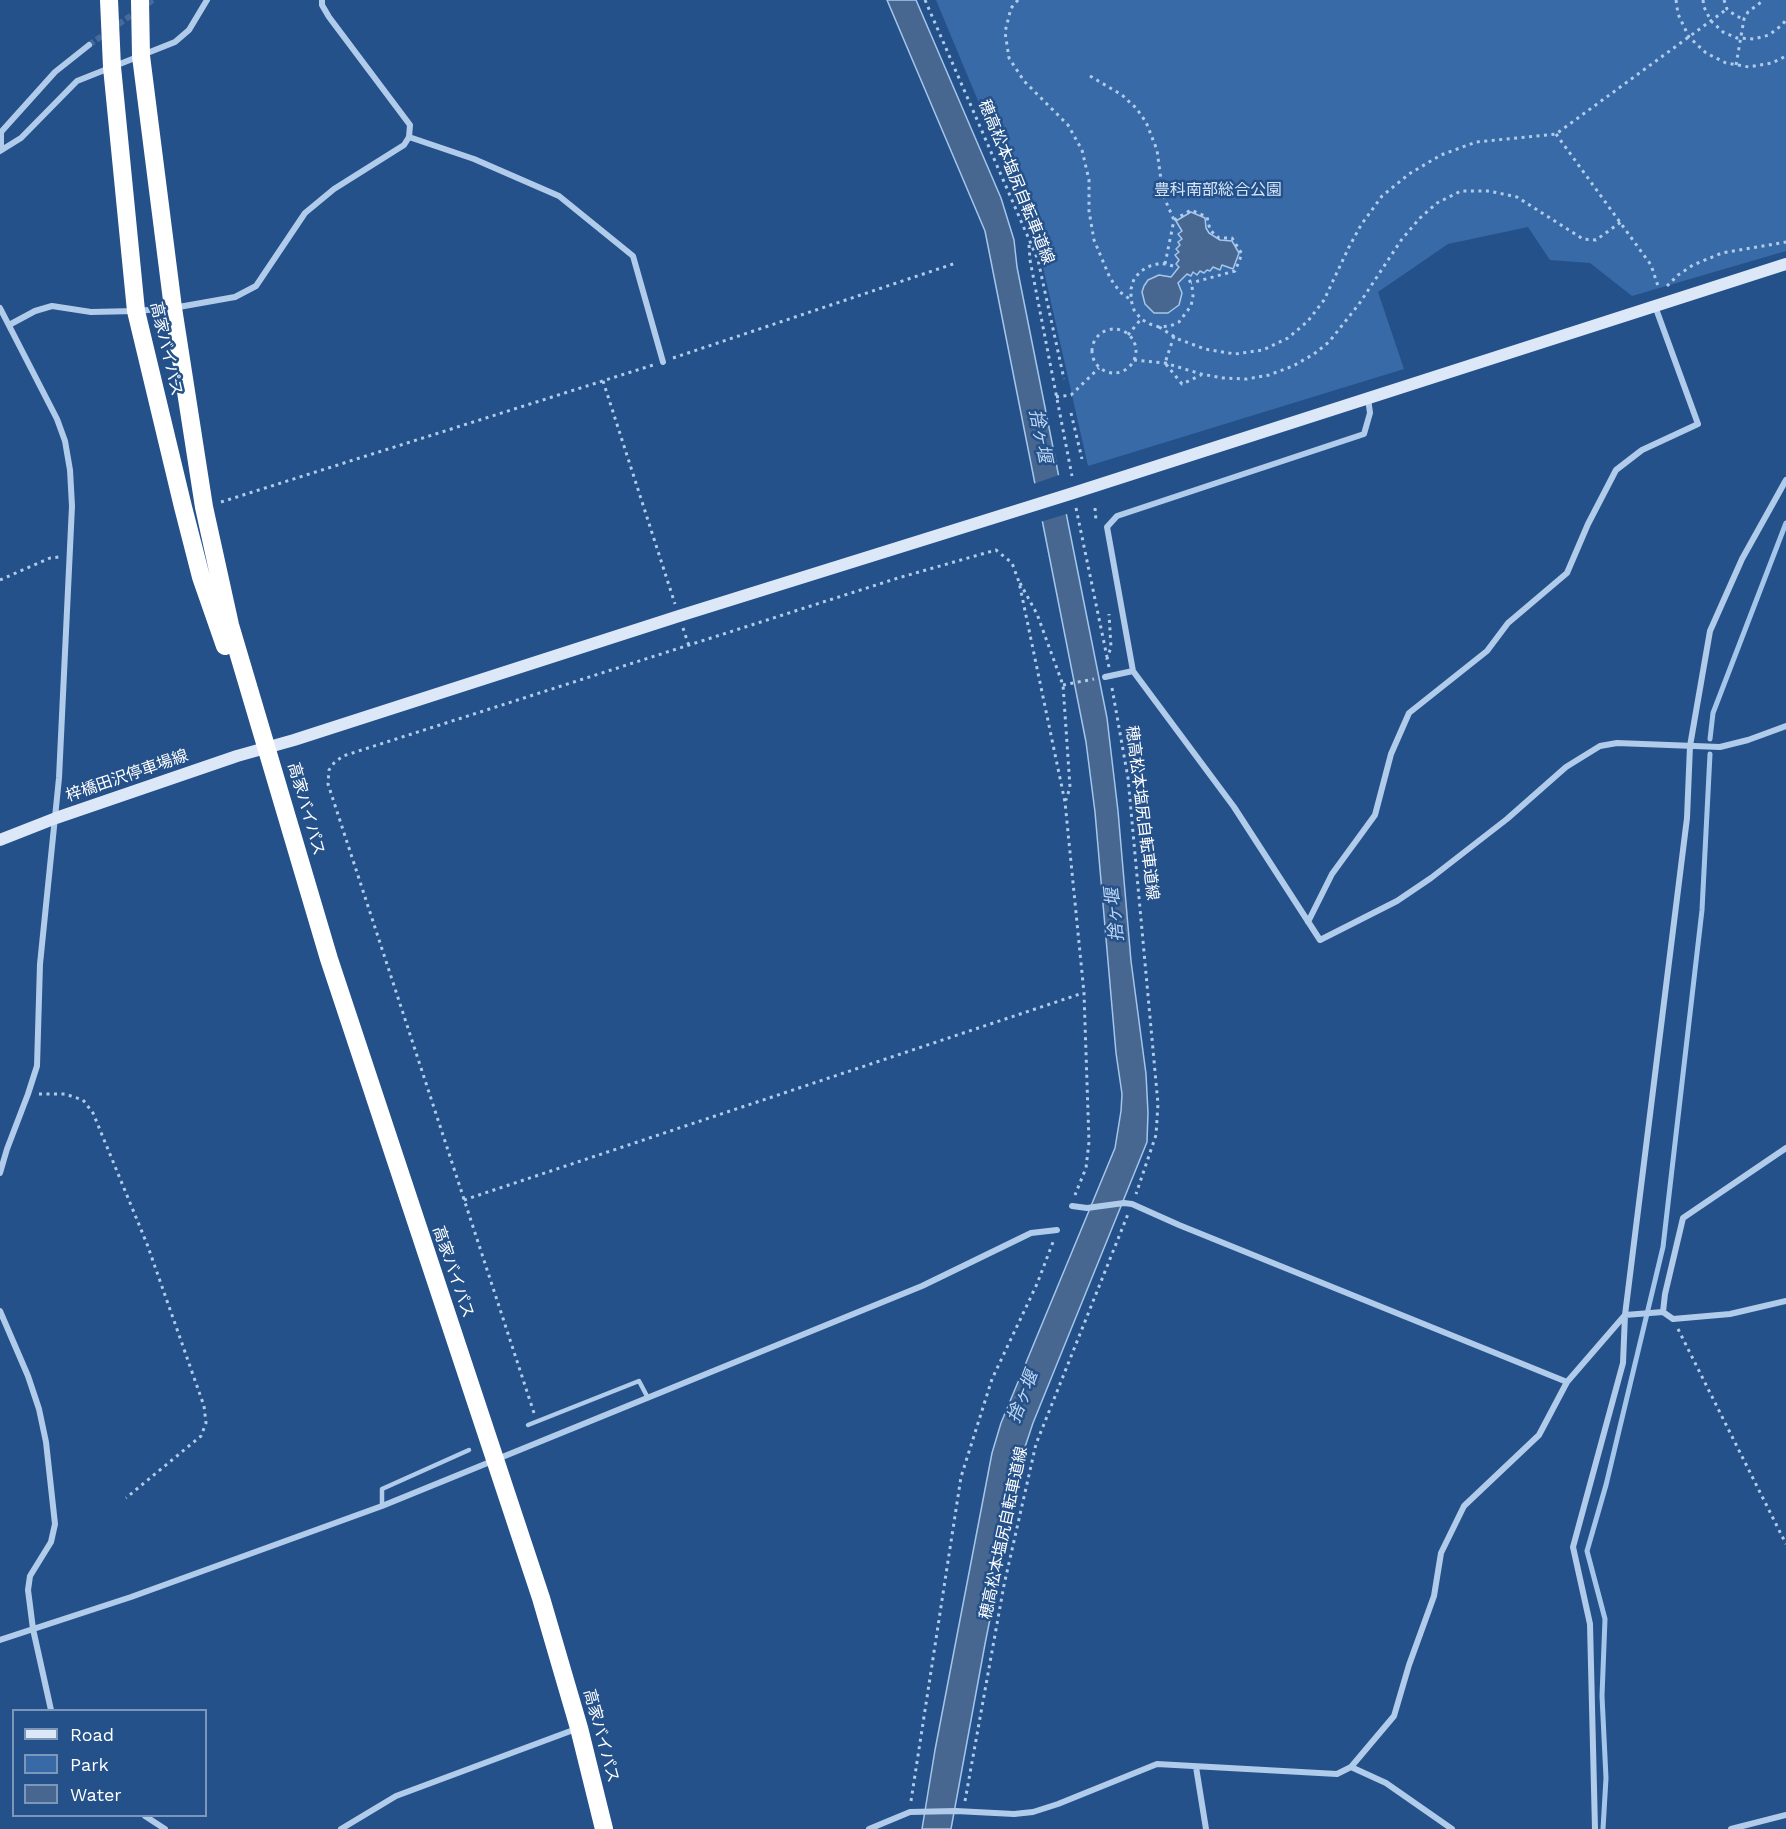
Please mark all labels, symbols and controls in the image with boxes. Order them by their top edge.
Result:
street label: 穂高松本塩尻自転車道線 [974,97,1058,267]
park label: 豊科南部総合公園 [1154,180,1282,200]
street label: 高家バイパス [146,300,186,398]
water label: 捨ヶ堰 [1024,407,1056,465]
street label: 穂高松本塩尻自転車道線 [1122,724,1162,902]
street label: 梓橋田沢停車場線 [63,746,191,806]
street label: 高家バイパス [284,760,328,858]
water label: 捨ヶ堰 [1101,887,1129,943]
street label: 高家バイパス [428,1223,478,1321]
water label: 捨ヶ堰 [1003,1368,1043,1426]
street label: 穂高松本塩尻自転車道線 [976,1445,1032,1621]
street label: 高家バイパス [579,1687,623,1785]
legend [12,1709,207,1817]
text: Road [70,1724,114,1745]
text: Park [70,1754,109,1775]
text: Water [70,1784,122,1805]

